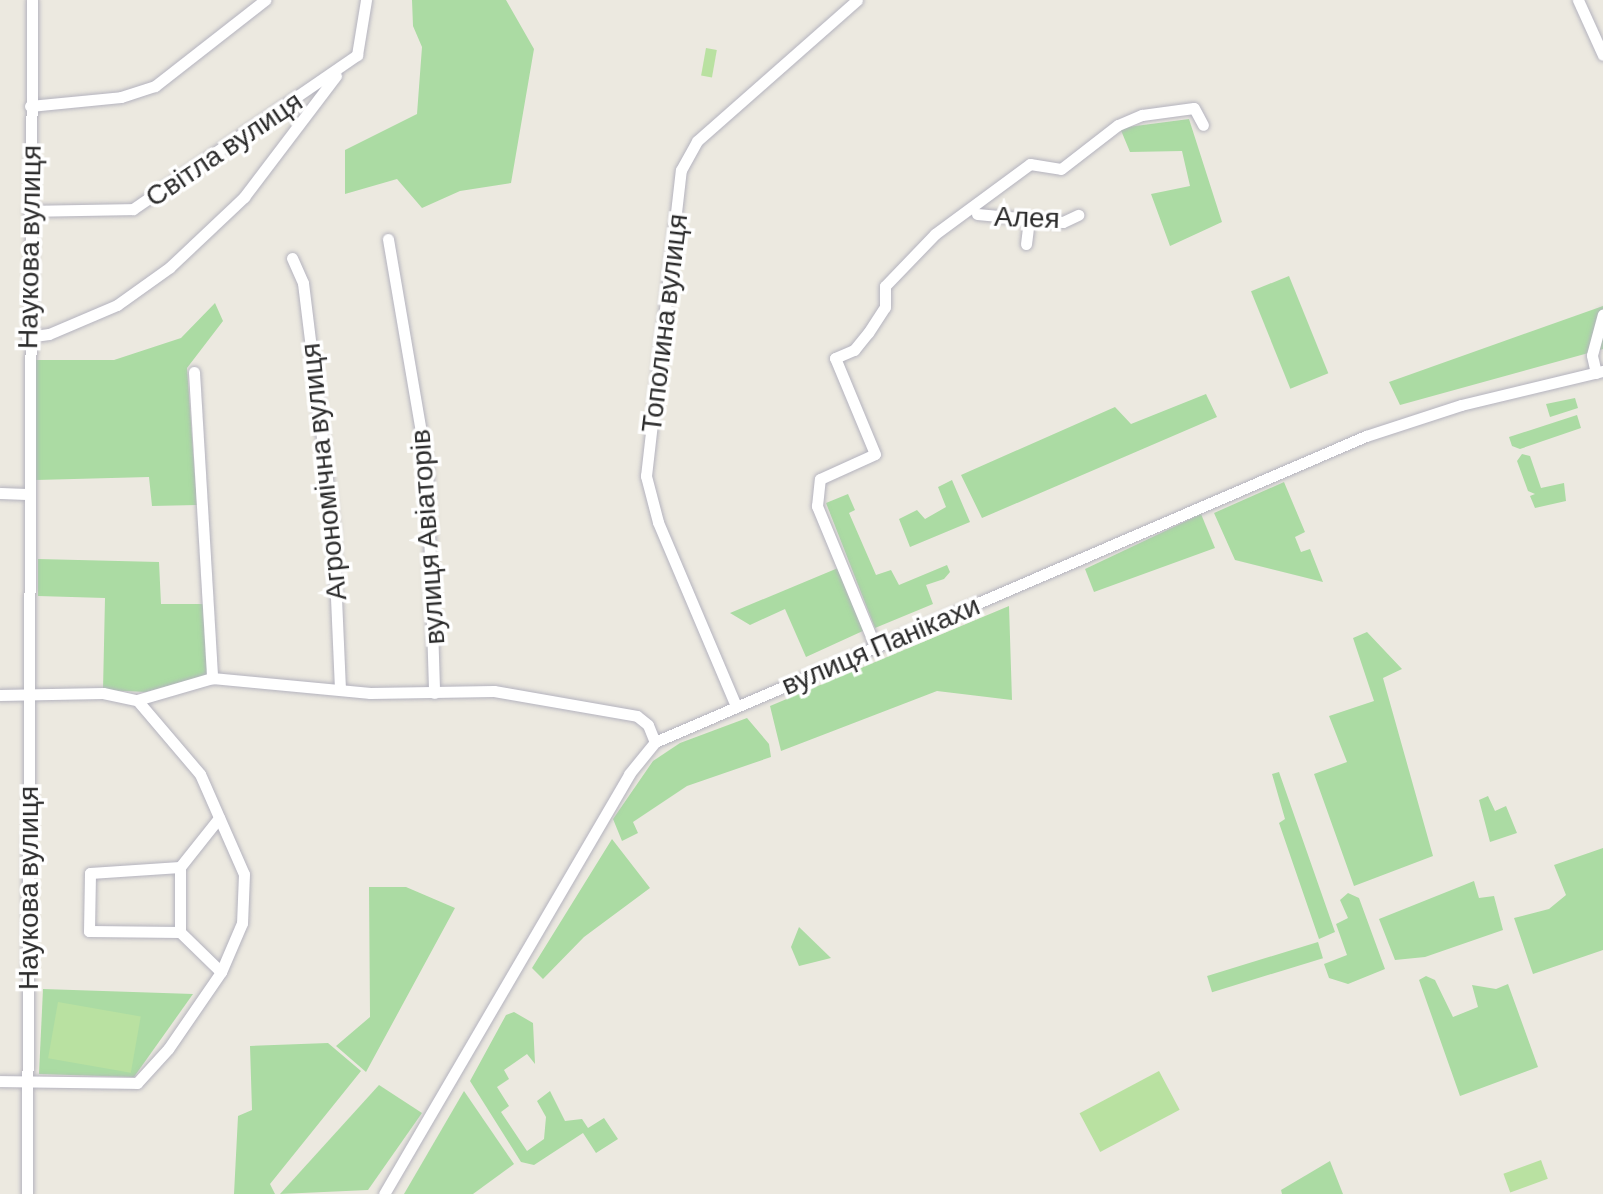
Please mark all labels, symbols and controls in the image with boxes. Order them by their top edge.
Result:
street label: Світла вулиця [138,83,308,213]
street label: Наукова вулиця [9,145,47,349]
street label: Алея [994,198,1060,234]
street label: Тополина вулиця [633,212,693,434]
street label: Агрономічна вулиця [292,342,352,602]
street label: вулиця Авіаторів [402,428,450,646]
street label: вулиця Панікахи [776,587,984,701]
street label: Наукова вулиця [10,786,44,990]

